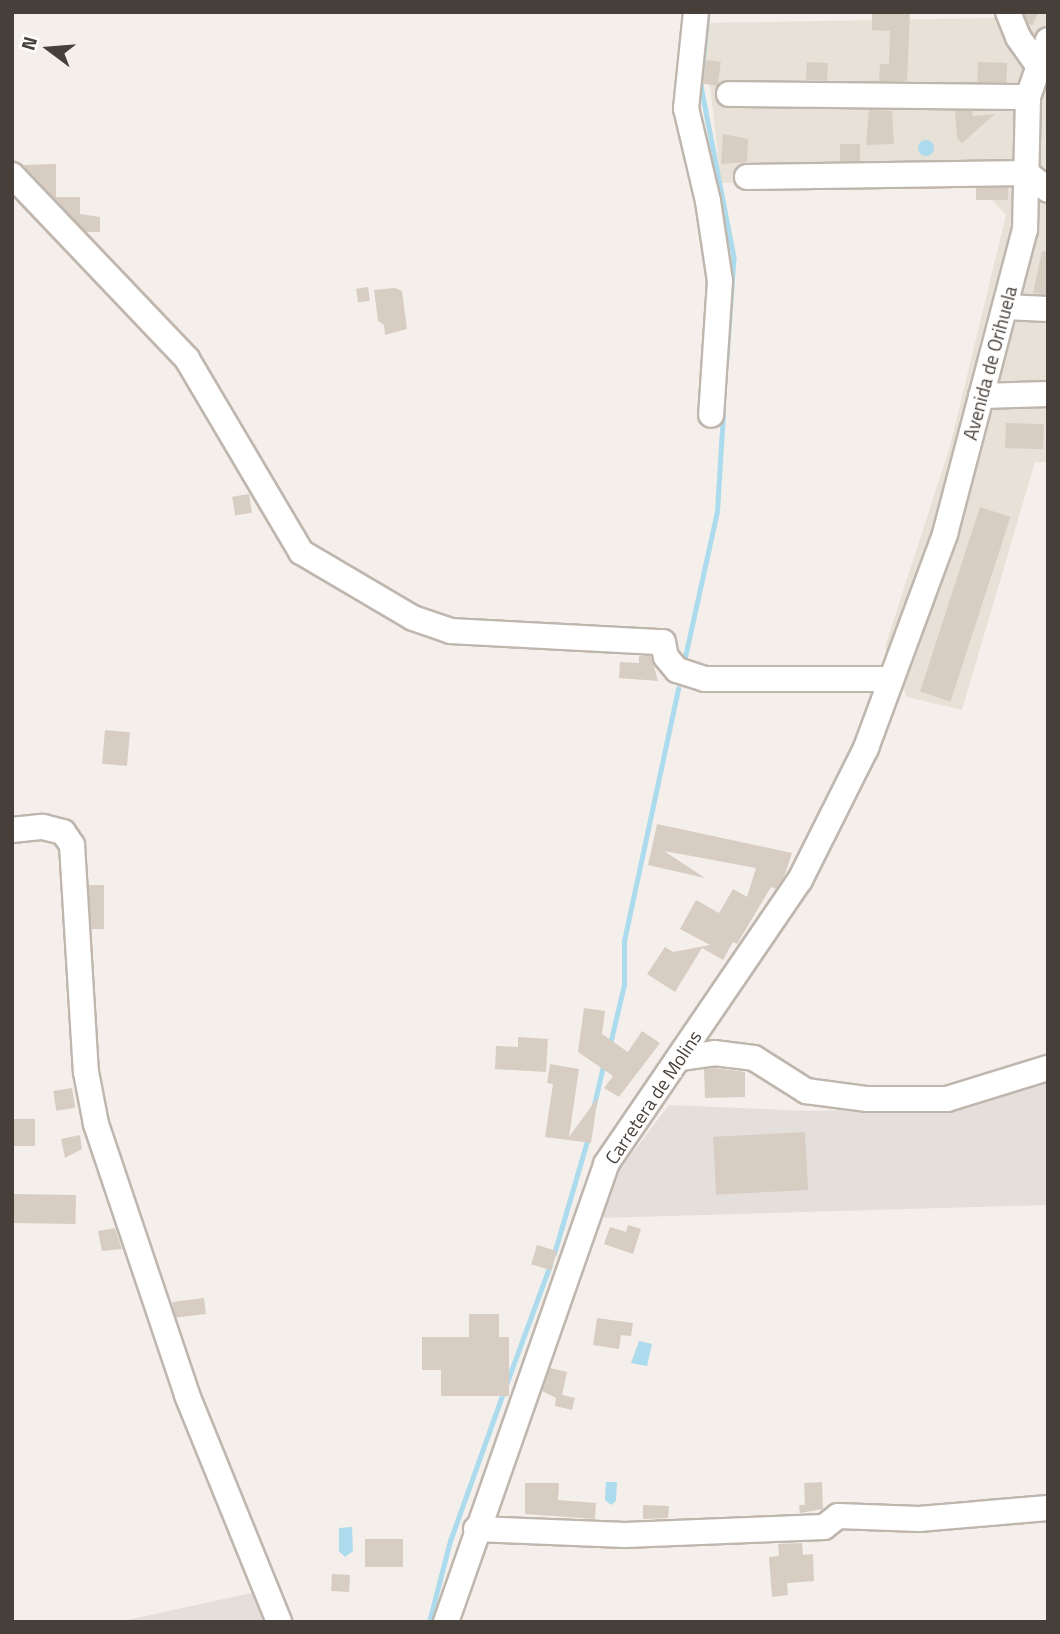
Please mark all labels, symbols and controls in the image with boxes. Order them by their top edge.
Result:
north arrow [14,14,84,84]
text: N [13,33,44,53]
street label: Avenida de Orihuela [958,283,1022,443]
street label: Carretera de Molins [600,1026,706,1168]

